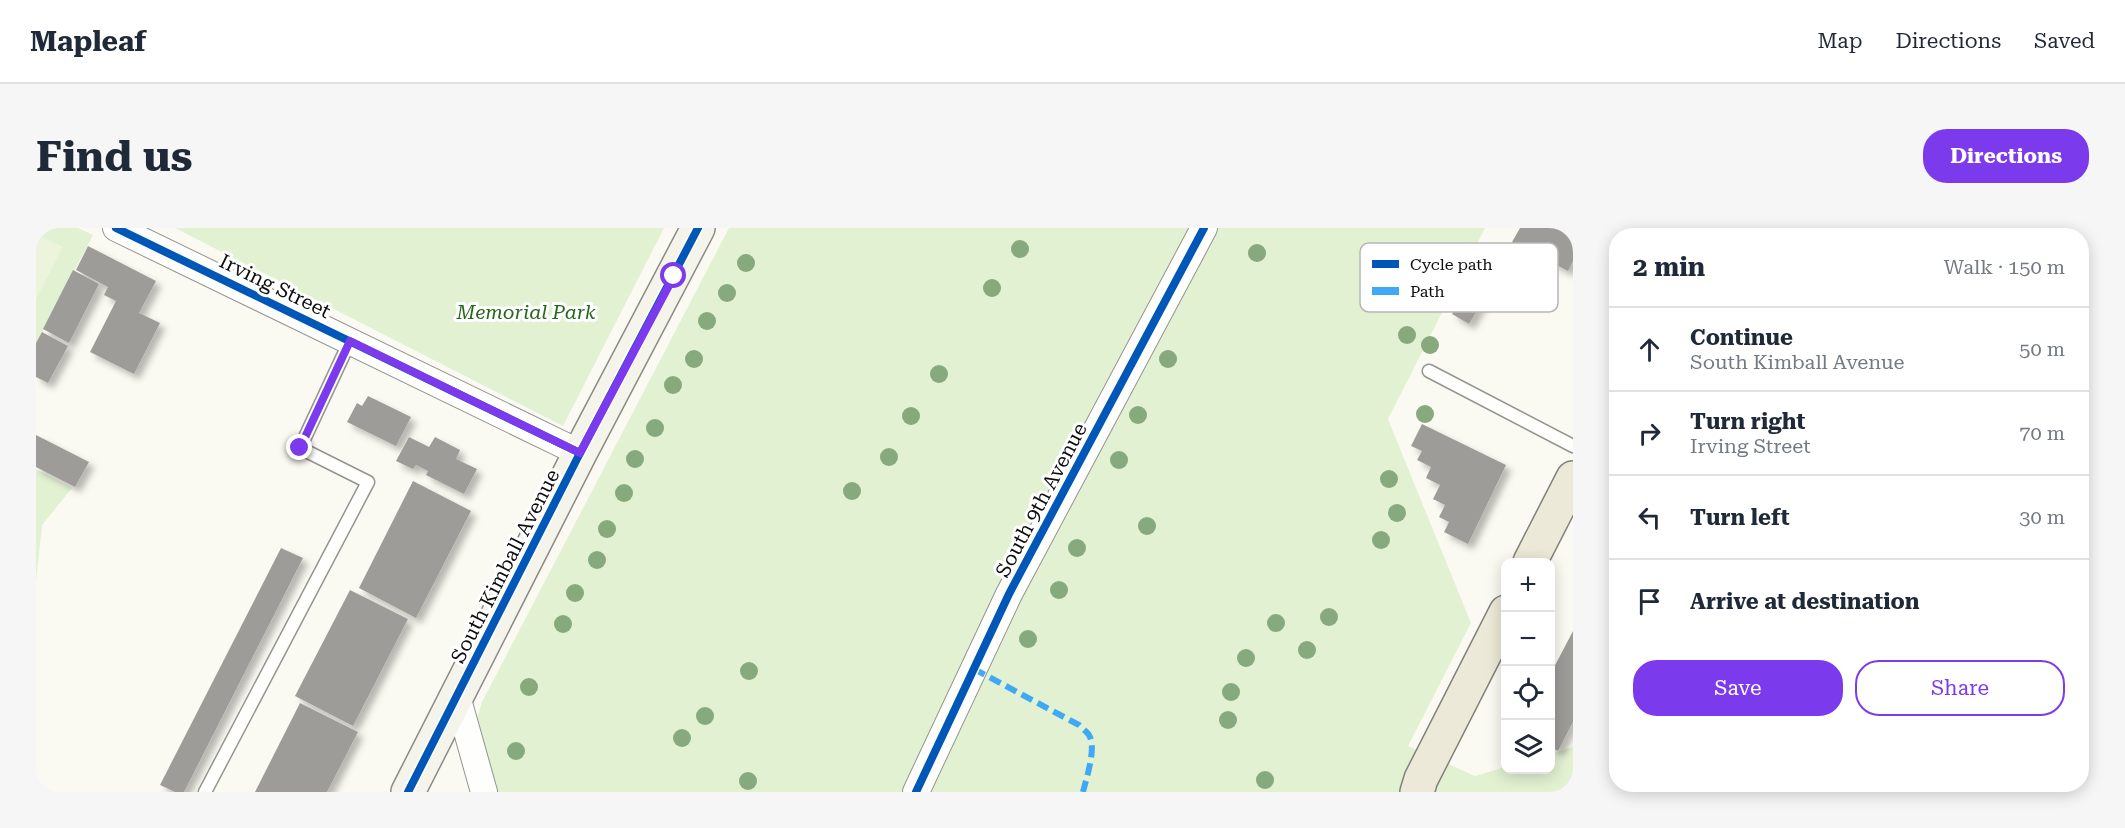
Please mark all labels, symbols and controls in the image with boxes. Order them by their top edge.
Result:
text: Mapleaf [30,25,146,58]
text: Map [1818,29,1862,53]
text: Directions [1895,29,2001,53]
text: Saved [2034,29,2095,53]
button: Directions [1923,129,2089,183]
text: Find us [36,132,193,181]
legend [1360,243,1558,312]
street label: Irving Street [215,249,335,323]
text: 2 min [1633,252,1705,282]
text: Cycle path [1410,255,1493,274]
text: Walk · 150 m [1944,255,2065,279]
route start [660,262,686,288]
text: Path [1410,282,1445,301]
park label: Memorial Park [455,300,596,324]
text: Continue [1690,325,1793,350]
icon: ahead [1633,333,1666,366]
text: 50 m [2019,337,2065,361]
text: South Kimball Avenue [1690,350,1905,374]
text: Turn right [1690,409,1805,434]
icon: right [1633,417,1666,450]
street label: South 9th Avenue [990,419,1092,581]
text: 70 m [2019,421,2065,445]
route end [286,434,312,460]
text: Irving Street [1690,434,1811,458]
street label: South Kimball Avenue [446,465,564,667]
icon: left [1633,501,1666,534]
text: Turn left [1690,505,1790,530]
text: 30 m [2019,505,2065,529]
map controls [1501,558,1555,774]
button: + [1501,558,1555,612]
icon: arrive [1633,585,1666,618]
text: Arrive at destination [1690,589,1919,614]
button: − [1501,612,1555,666]
button: Save [1633,660,1843,716]
button: Share [1855,660,2065,716]
button: locate [1501,666,1555,720]
button: layers [1501,720,1555,774]

